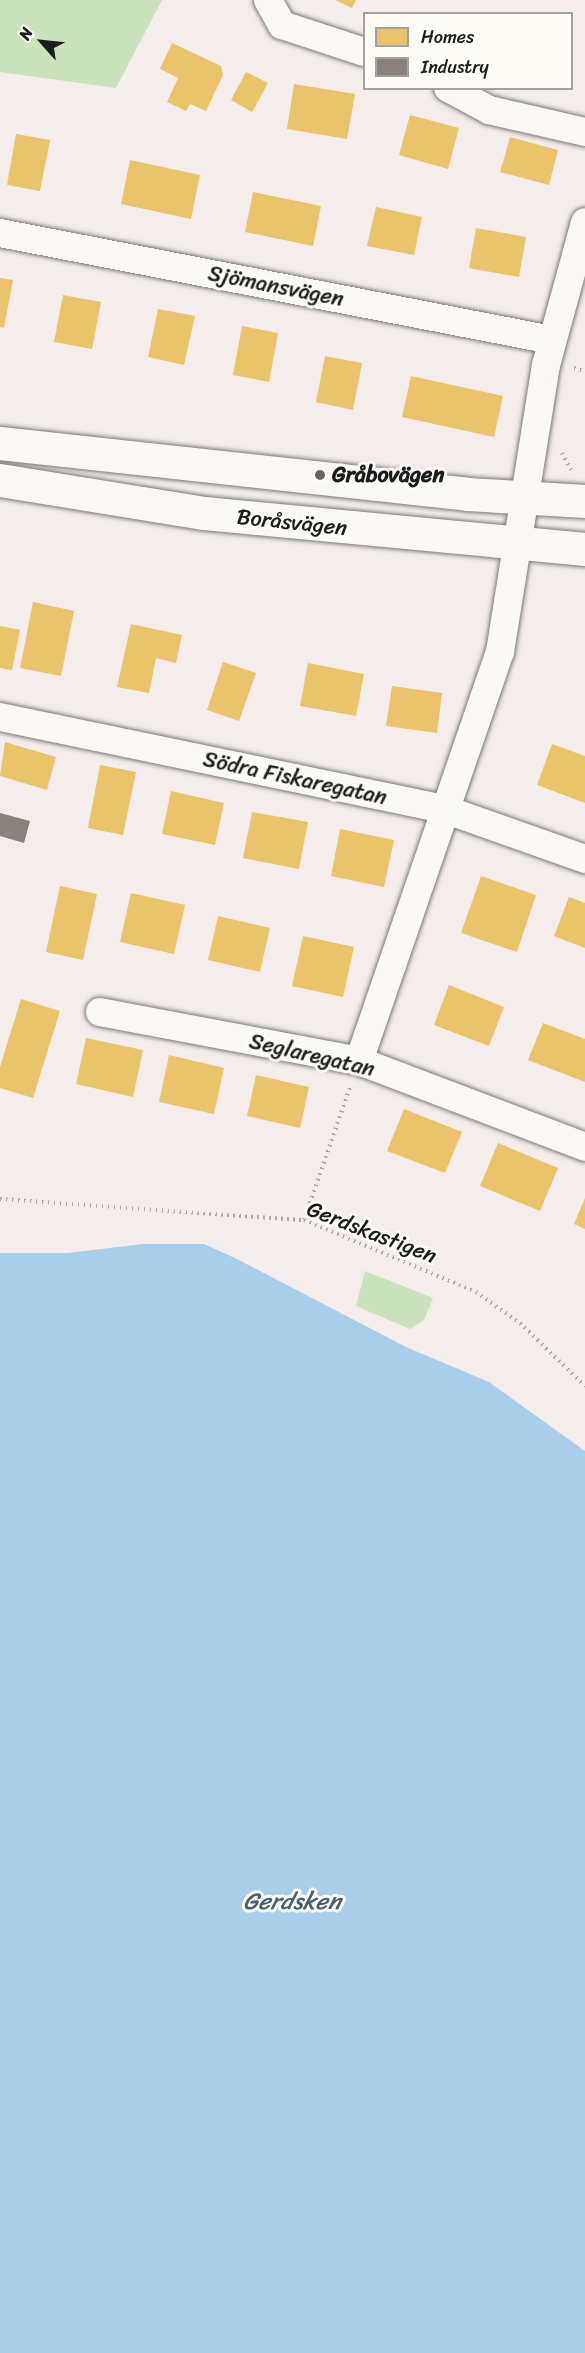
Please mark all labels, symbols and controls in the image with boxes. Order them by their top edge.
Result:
north arrow [12,12,72,72]
legend [363,12,573,90]
text: Homes [421,21,474,53]
text: N [10,22,41,45]
text: Industry [421,51,489,83]
street label: Sjömansvägen [206,260,346,312]
place label: Gråbovägen [332,462,444,488]
marker: Gråbovägen [313,468,327,482]
street label: Boråsvägen [236,503,348,541]
street label: Södra Fiskaregatan [200,746,390,810]
street label: Seglaregatan [247,1028,377,1082]
street label: Gerdskastigen [303,1195,441,1269]
water label: Gerdsken [243,1888,341,1916]

